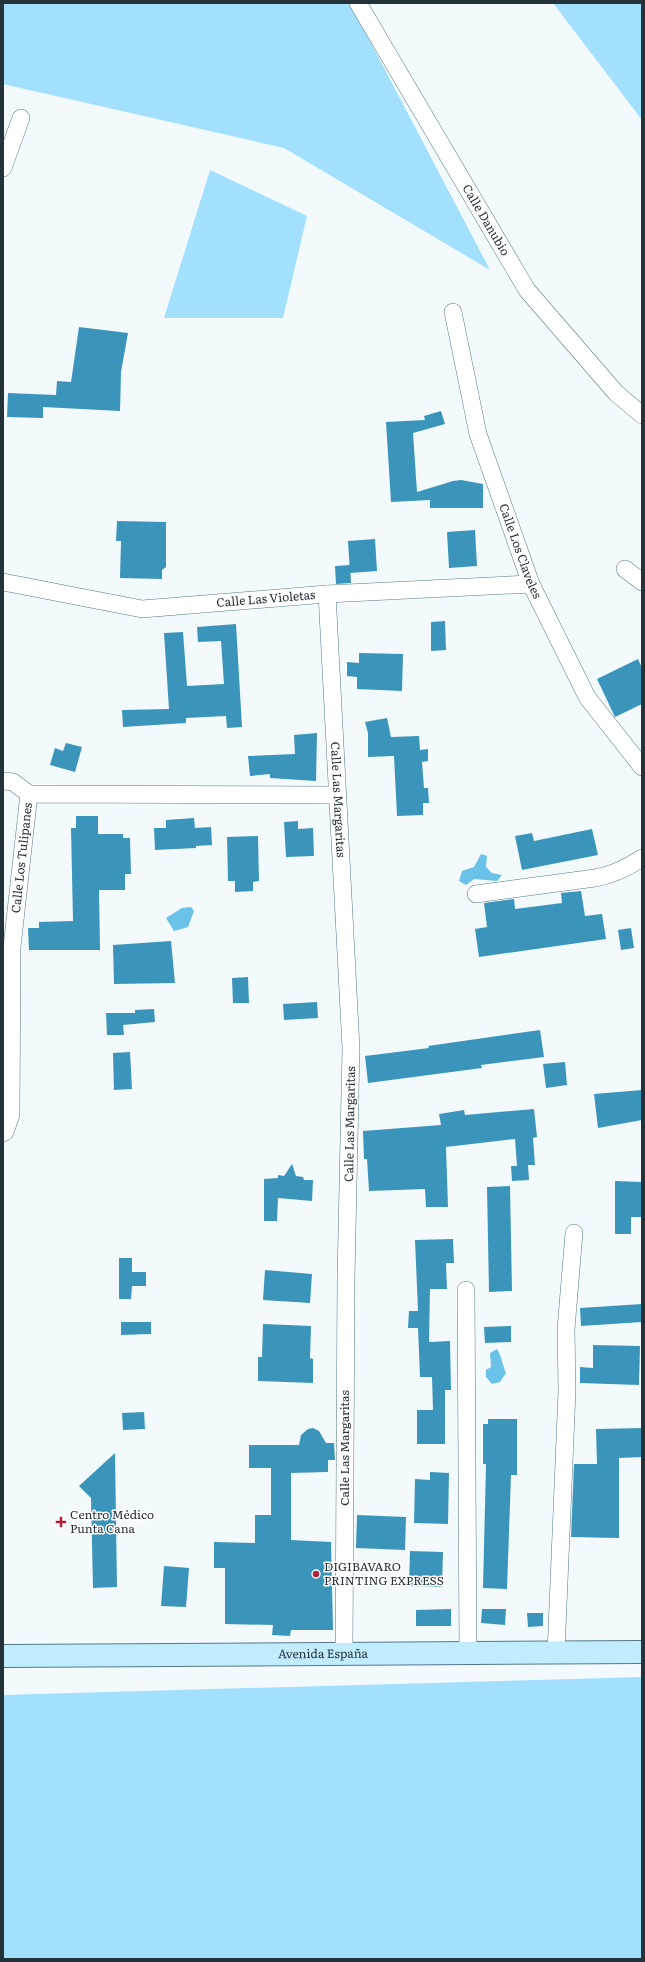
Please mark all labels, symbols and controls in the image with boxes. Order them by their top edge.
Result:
street label: Calle Danubio [459,180,515,259]
street label: Calle Los Claveles [495,501,547,602]
street label: Calle Las Violetas [216,585,317,611]
street label: Calle Las Margaritas [327,741,351,859]
street label: Calle Los Tulipanes [6,801,36,914]
street label: Calle Las Margaritas [339,1065,359,1182]
street label: Calle Las Margaritas [335,1390,353,1506]
place label: Centro Médico Punta Cana [70,1505,154,1537]
marker: Centro Médico Punta Cana [55,1516,67,1528]
place label: DIGIBAVARO PRINTING EXPRESS [324,1557,444,1589]
marker: DIGIBAVARO PRINTING EXPRESS [311,1569,321,1579]
street label: Avenida España [278,1644,369,1662]

